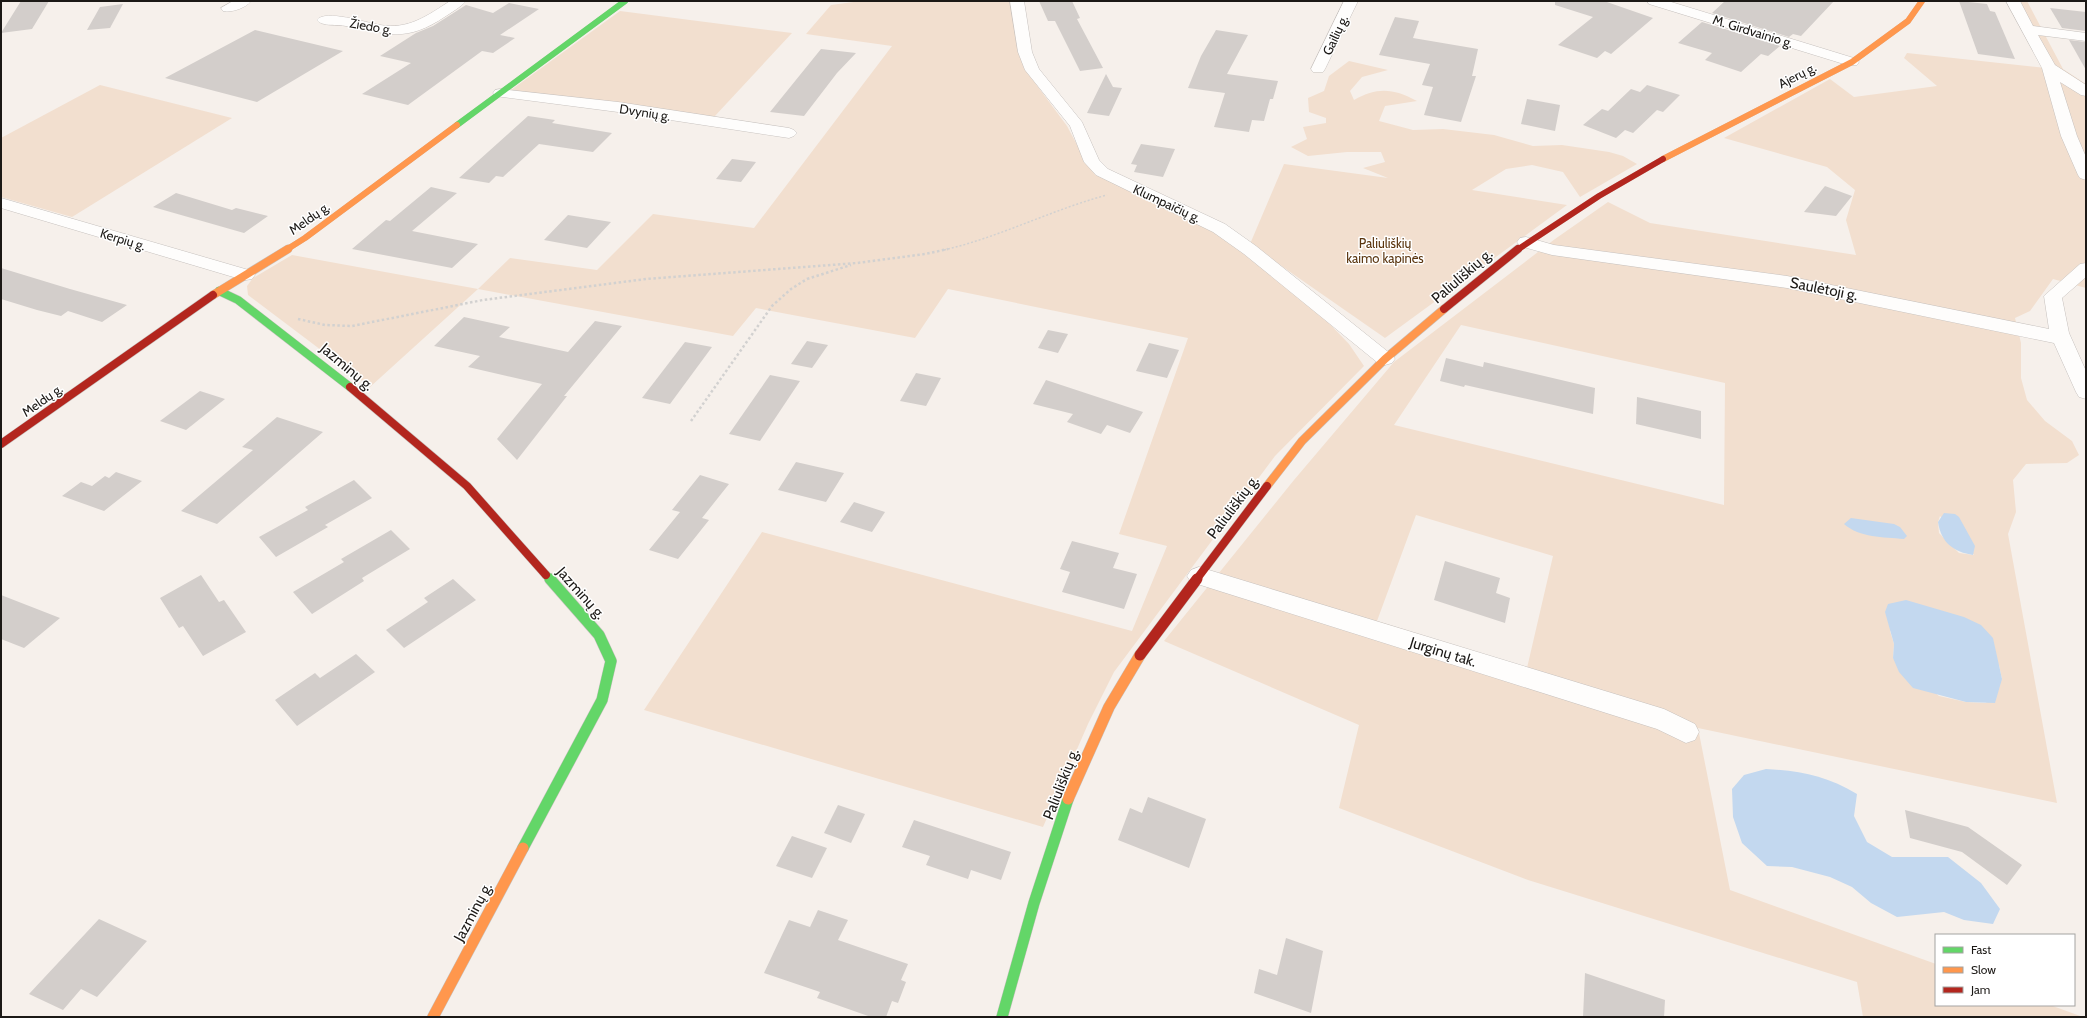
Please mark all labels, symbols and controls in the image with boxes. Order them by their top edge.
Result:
street label: M. Girdvainio g. [1711,11,1795,51]
street label: Gailių g. [1319,12,1351,58]
street label: Žiedo g. [348,13,394,38]
street label: Ajerų g. [1775,59,1819,92]
street label: Dvynių g. [618,100,672,124]
street label: Klumpaičių g. [1131,180,1203,226]
street label: Meldų g. [285,198,333,238]
street label: Kerpių g. [98,225,148,254]
park label: Paliuliškių kaimo kapinės [1346,235,1424,266]
street label: Paliuliškių g. [1428,245,1496,307]
street label: Saulėtoji g. [1789,274,1859,304]
street label: Jazminų g. [316,339,377,395]
street label: Meldų g. [18,380,66,420]
street label: Paliuliškių g. [1203,472,1263,542]
street label: Jazminų g. [552,562,609,623]
street label: Jurginų tak. [1407,633,1479,671]
street label: Paliuliškių g. [1039,746,1083,822]
street label: Jazminų g. [449,879,496,946]
legend [1935,934,2075,1006]
text: Fast [1971,942,1991,957]
text: Slow [1971,962,1996,977]
text: Jam [1970,982,1990,997]

